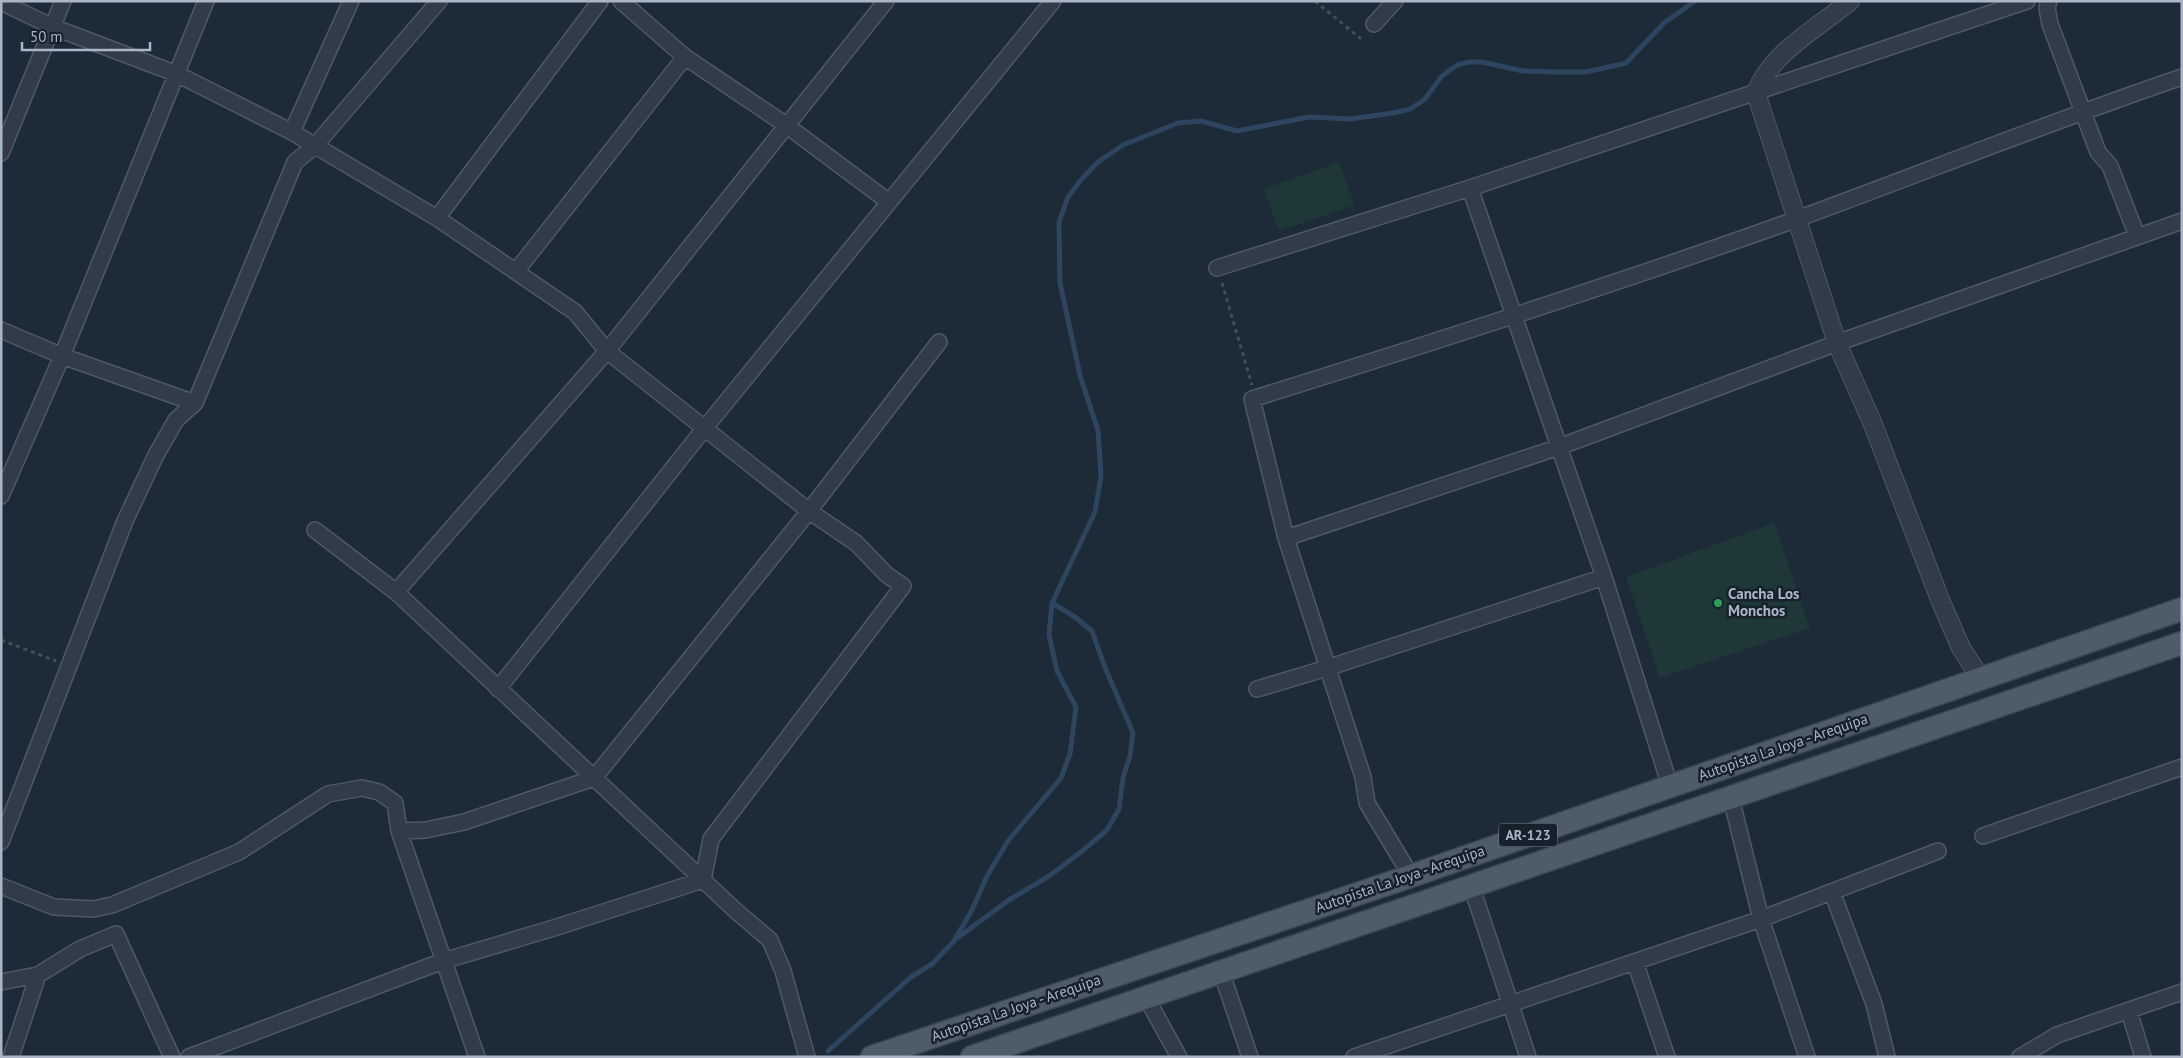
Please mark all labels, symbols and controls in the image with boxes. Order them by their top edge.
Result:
scale bar [22,20,150,52]
text: 50 m [30,27,63,46]
place label: Cancha Los Monchos [1728,584,1799,620]
marker: Cancha Los Monchos [1712,597,1724,609]
street label: Autopista La Joya - Arequipa [1696,709,1870,784]
road number: AR-123 [1499,824,1557,846]
street label: Autopista La Joya - Arequipa [1313,841,1487,916]
street label: Autopista La Joya - Arequipa [929,970,1103,1045]

